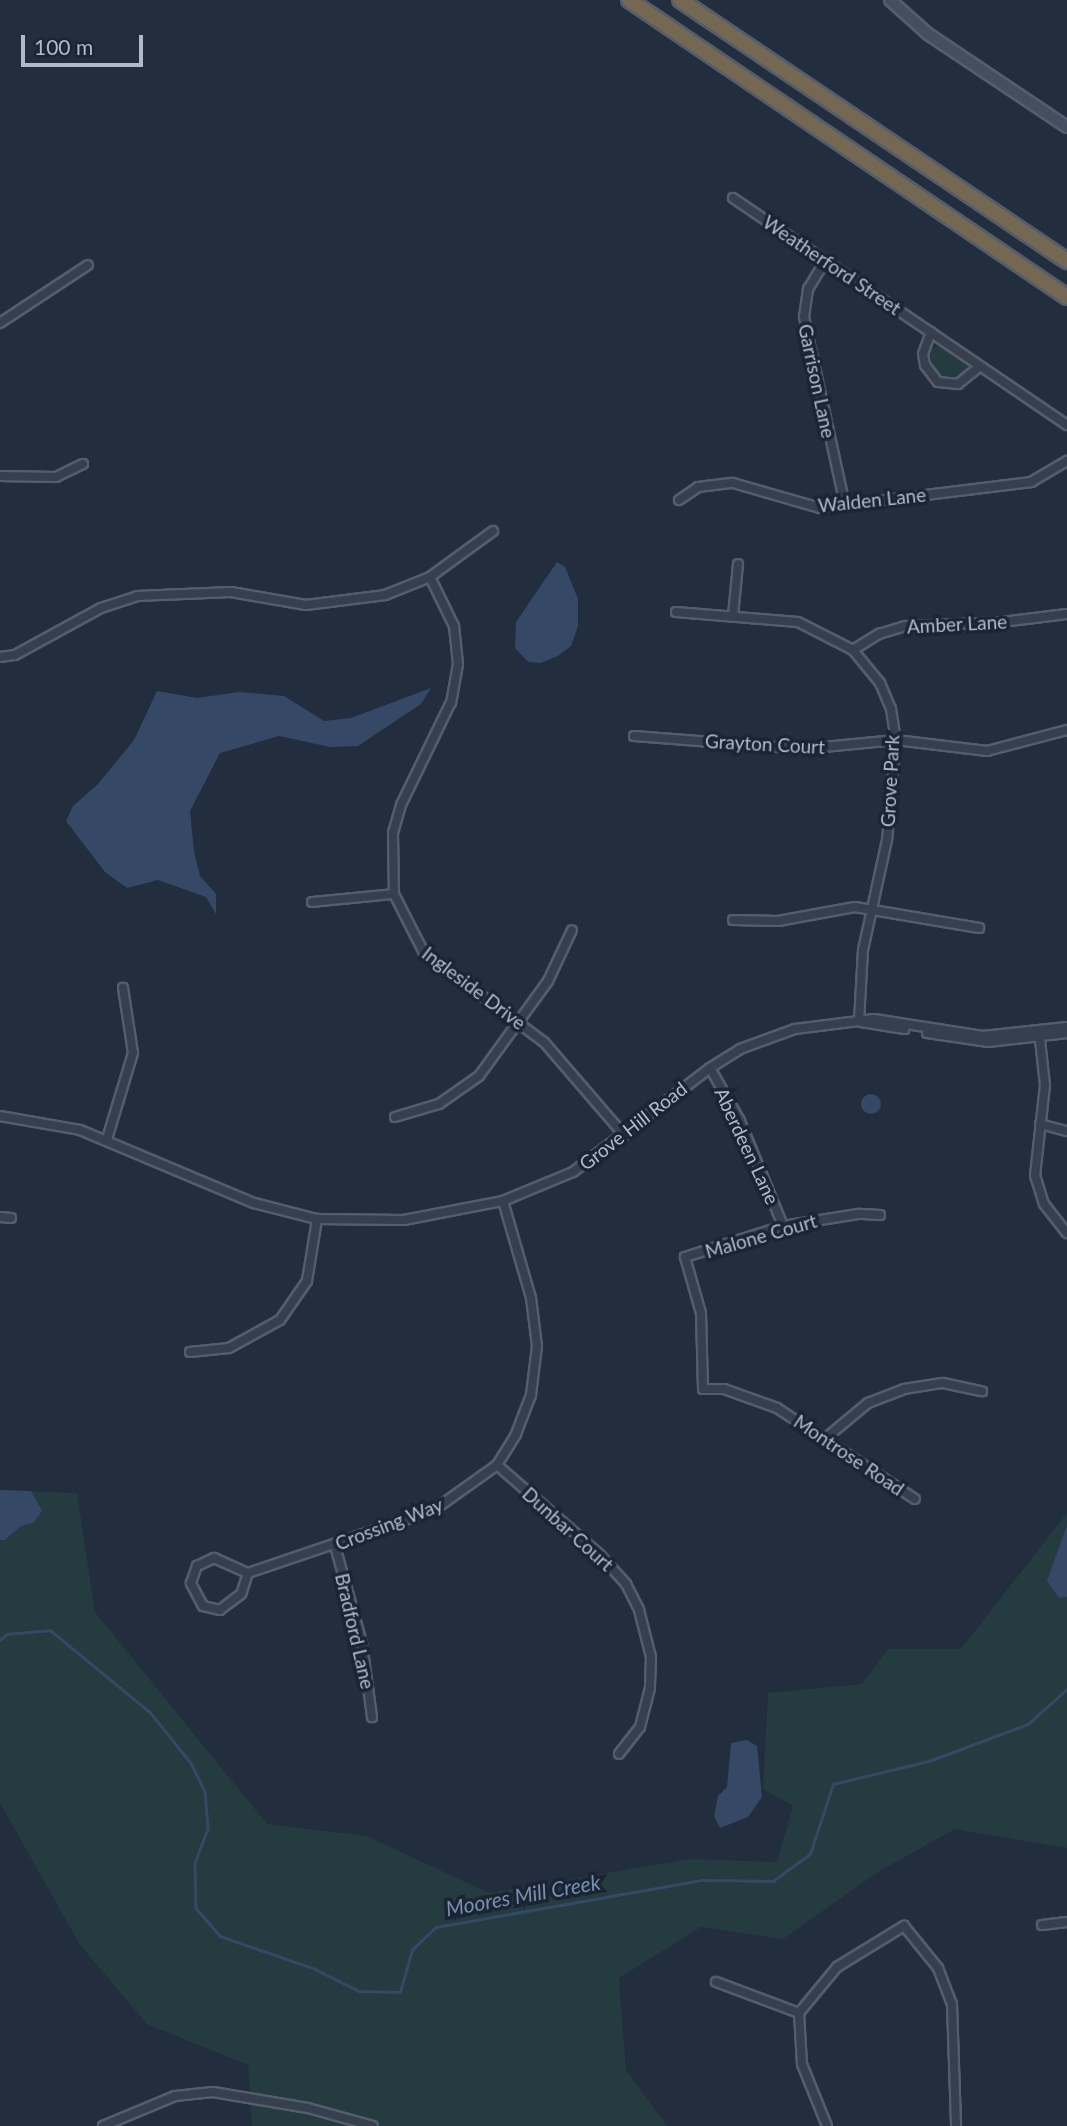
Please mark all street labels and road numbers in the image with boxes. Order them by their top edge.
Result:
street label: Weatherford Street [759,210,905,320]
street label: Garrison Lane [794,322,840,440]
street label: Walden Lane [817,483,927,517]
street label: Amber Lane [906,610,1008,638]
street label: Grayton Court [704,729,826,759]
street label: Grove Park [876,734,904,828]
street label: Ingleside Drive [418,942,530,1034]
street label: Grove Hill Road [575,1077,691,1175]
street label: Aberdeen Lane [710,1084,784,1208]
street label: Malone Court [703,1209,819,1263]
street label: Montrose Road [790,1410,908,1500]
street label: Dunbar Court [518,1482,618,1576]
street label: Crossing Way [332,1493,446,1555]
street label: Bradford Lane [331,1571,379,1691]

